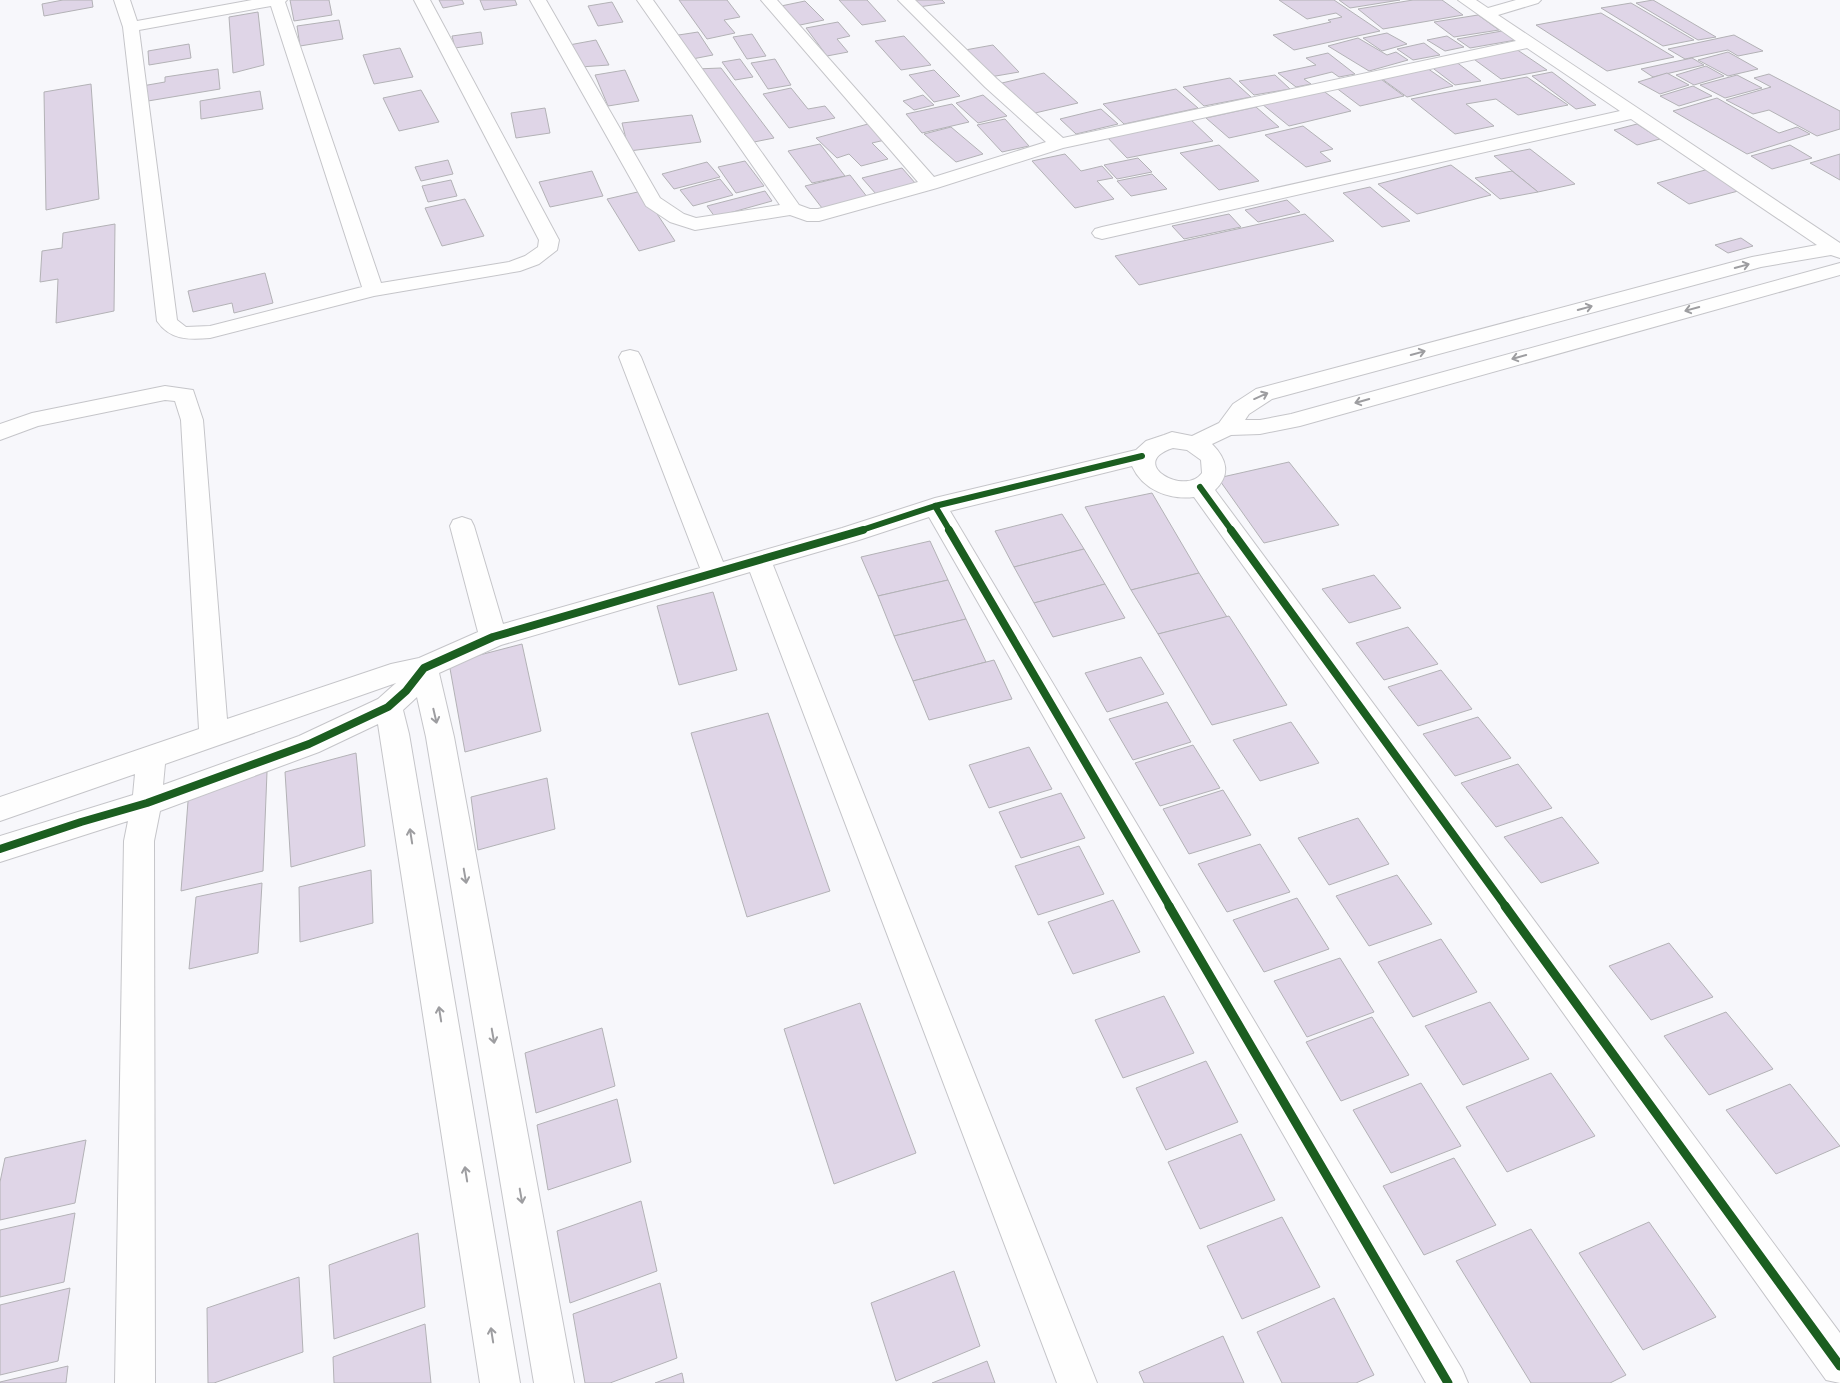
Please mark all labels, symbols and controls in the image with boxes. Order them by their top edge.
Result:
one-way arrow [1733,261,1749,270]
one-way arrow [1576,303,1592,313]
one-way arrow [1684,305,1700,315]
one-way arrow [1410,348,1426,357]
one-way arrow [1511,353,1527,363]
one-way arrow [1253,390,1268,400]
one-way arrow [1355,397,1371,407]
one-way arrow [431,707,440,723]
one-way arrow [406,829,416,845]
one-way arrow [460,867,470,883]
one-way arrow [435,1006,445,1022]
one-way arrow [488,1027,498,1043]
one-way arrow [461,1167,471,1183]
one-way arrow [517,1187,527,1203]
one-way arrow [486,1327,496,1343]

